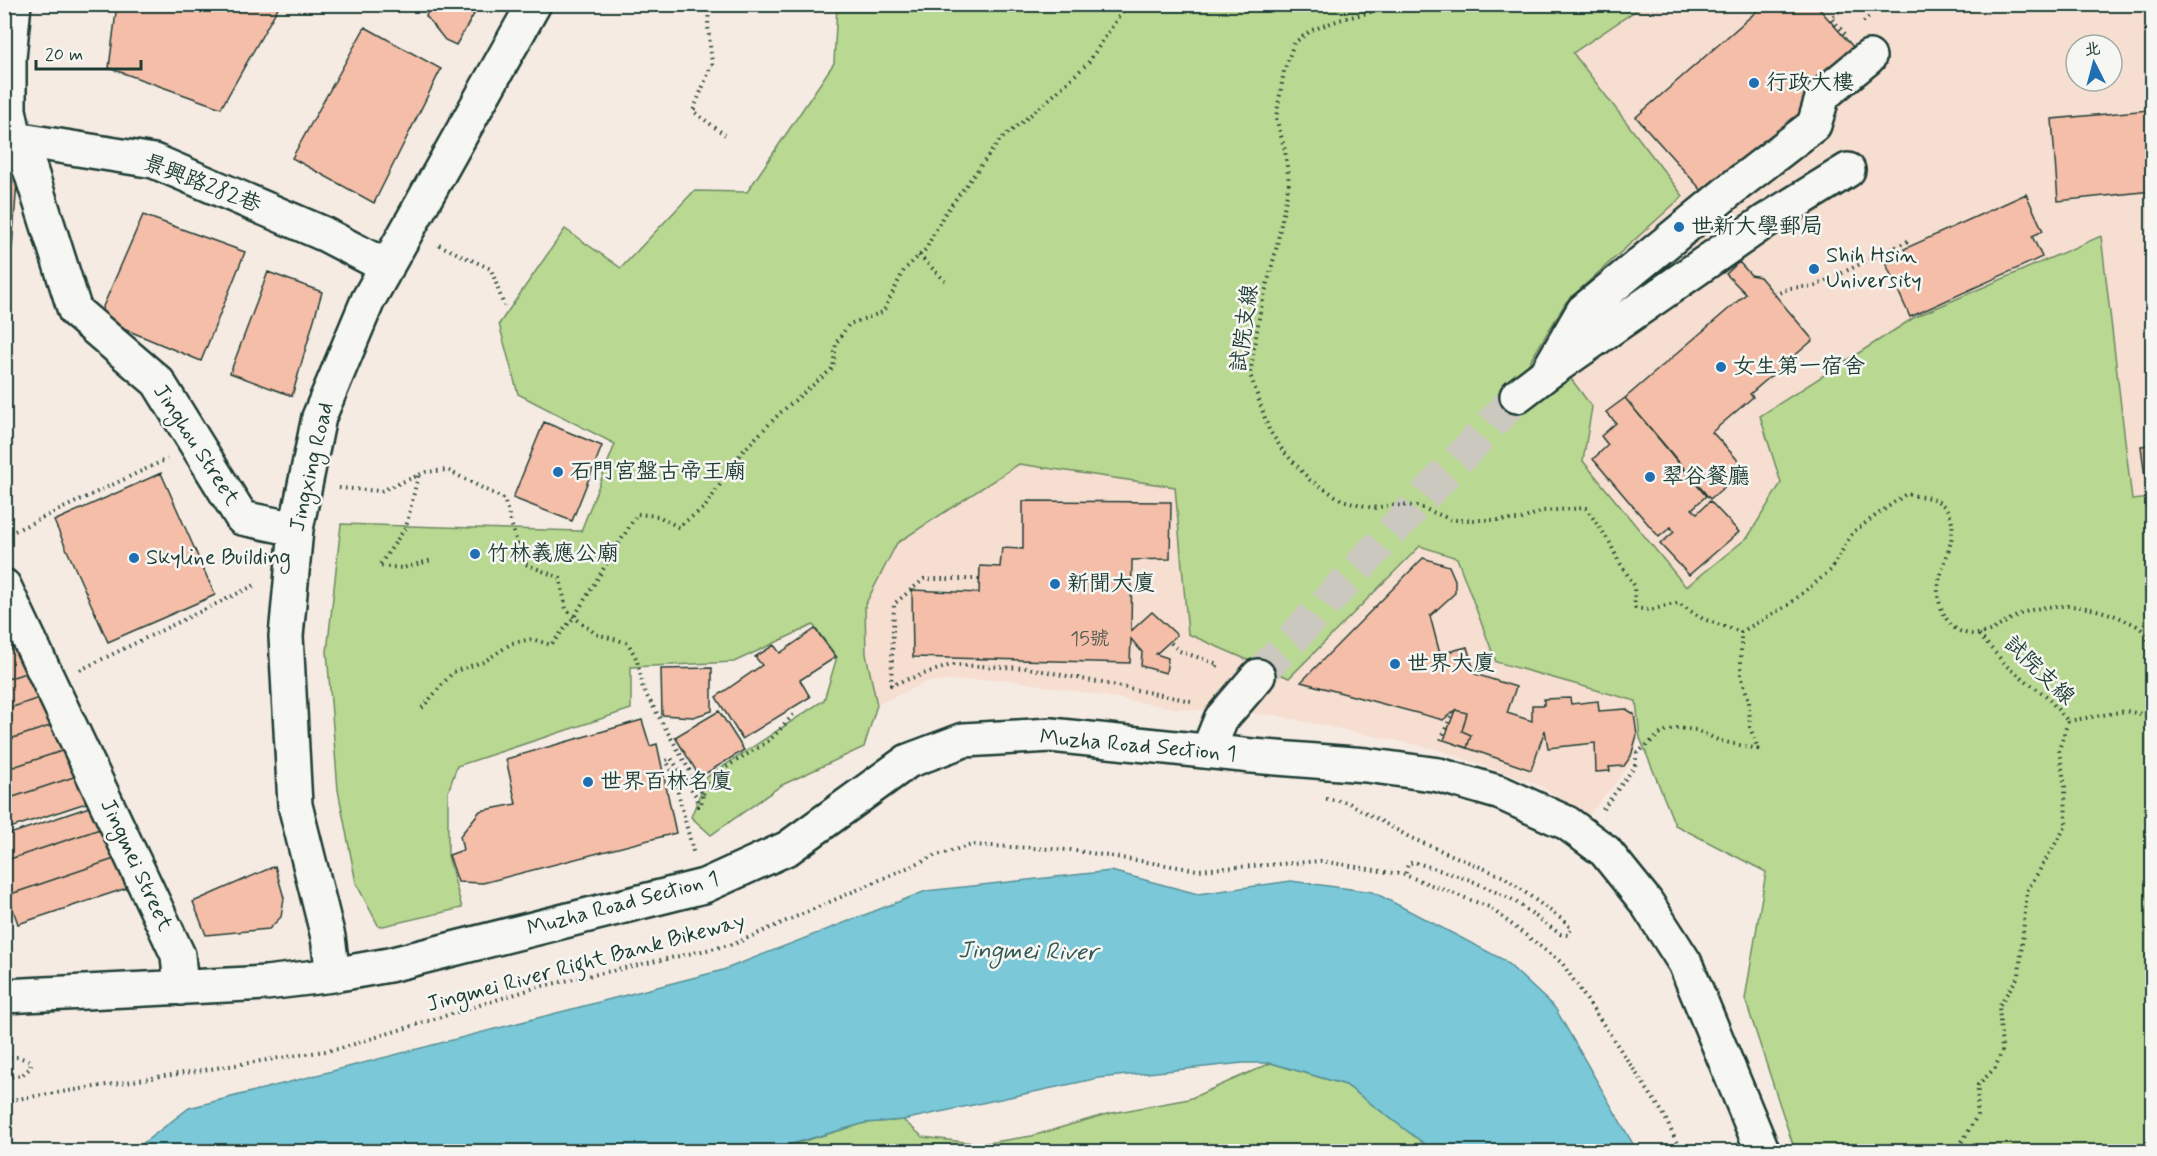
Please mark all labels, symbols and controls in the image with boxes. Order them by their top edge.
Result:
scale bar [36,33,141,71]
north arrow [2064,33,2124,93]
text: 北 [2084,38,2102,61]
text: 20 m [45,43,83,67]
place label: 行政大樓 [1766,69,1854,97]
marker: 行政大樓 [1747,76,1761,90]
street label: 景興路282巷 [139,149,265,219]
place label: 世新大學郵局 [1691,213,1823,241]
marker: 世新大學郵局 [1672,220,1686,234]
place label: Shih Hsin University [1826,242,1922,295]
marker: Shih Hsin University [1807,262,1821,276]
street label: 試院支線 [1225,282,1265,374]
place label: 女生第一宿舍 [1733,353,1865,381]
marker: 女生第一宿舍 [1714,360,1728,374]
street label: Jinghou Street [144,379,246,513]
street label: Jingxing Road [284,400,343,535]
place label: 石門宮盤古帝王廟 [570,458,746,486]
place label: 翠谷餐廳 [1662,463,1750,491]
marker: 石門宮盤古帝王廟 [551,465,565,479]
marker: 翠谷餐廳 [1643,470,1657,484]
place label: 竹林義應公廟 [487,540,619,568]
place label: Skyline Building [146,544,291,575]
marker: 竹林義應公廟 [468,547,482,561]
marker: Skyline Building [127,551,141,565]
place label: 新聞大廈 [1067,570,1155,598]
marker: 新聞大廈 [1048,577,1062,591]
house number: 15號 [1070,626,1110,653]
street label: 試院支線 [1998,630,2080,712]
place label: 世界大廈 [1407,650,1495,678]
marker: 世界大廈 [1388,657,1402,671]
street label: Muzha Road Section 1 [1039,723,1237,769]
place label: 世界百林名廈 [600,768,732,796]
marker: 世界百林名廈 [581,775,595,789]
street label: Jingmei Street [90,795,179,937]
street label: Muzha Road Section 1 [524,865,722,943]
street label: Jingmei River Right Bank Bikeway [424,907,749,1022]
water label: Jingmei River [958,935,1102,971]

